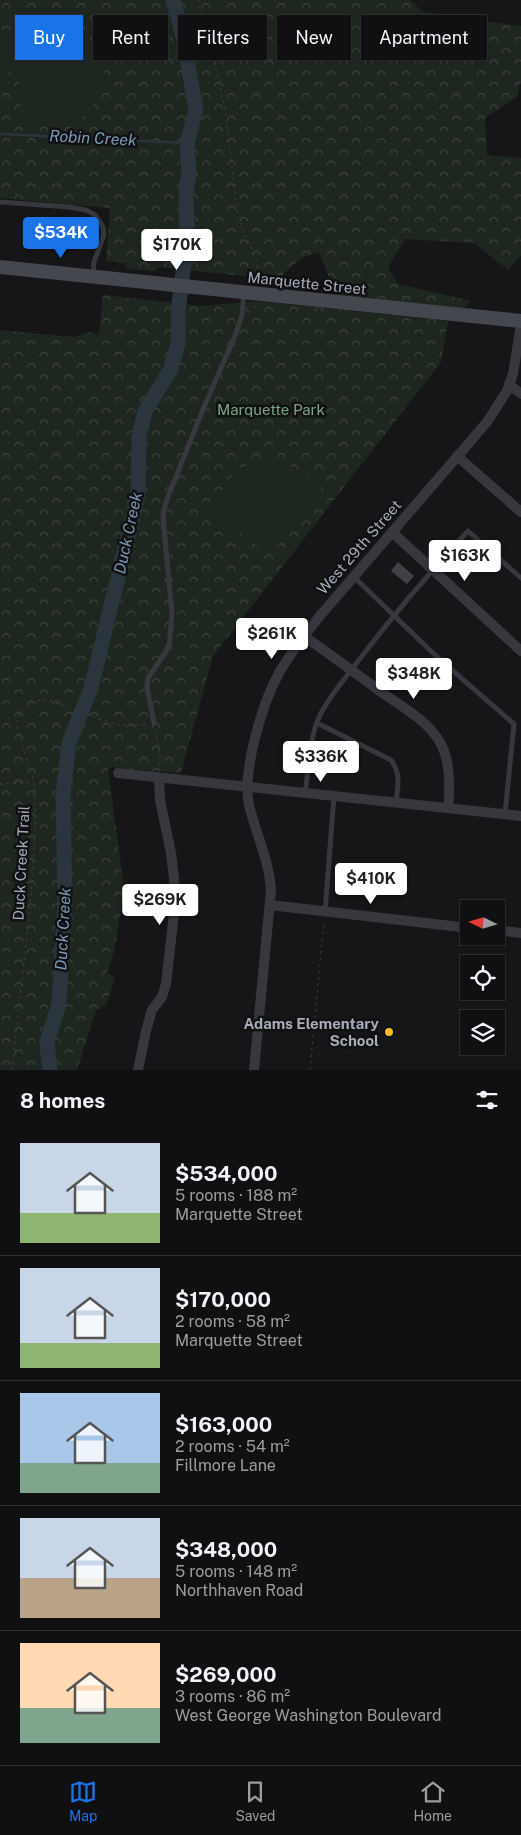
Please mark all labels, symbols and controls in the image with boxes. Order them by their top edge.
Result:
chip: Buy [15,15,83,60]
chip: Rent [93,15,168,60]
chip: Filters [178,15,267,60]
chip: New [277,15,351,60]
chip: Apartment [361,15,487,60]
water label: Robin Creek [49,126,138,150]
pin: $534K [26,216,96,259]
text: $534K [34,223,88,242]
pin: $170K [142,228,212,271]
text: $170K [152,235,202,254]
street label: Marquette Street [247,268,368,298]
park label: Marquette Park [217,401,325,418]
water label: Duck Creek [110,490,146,576]
street label: West 29th Street [313,496,405,598]
pin: $163K [430,540,500,582]
text: $163K [440,546,490,565]
pin: $261K [237,618,307,660]
text: $261K [247,624,297,643]
pin: $348K [379,658,449,700]
text: $348K [387,664,441,683]
pin: $336K [286,740,356,783]
text: $336K [294,747,348,766]
street label: Duck Creek Trail [10,805,32,921]
pin: $410K [336,862,406,905]
text: $410K [346,869,396,888]
pin: $269K [125,884,195,926]
water label: Duck Creek [51,887,75,971]
text: $269K [133,890,187,909]
north arrow [460,900,505,945]
map controls [460,900,505,1055]
button: locate [460,955,505,1000]
button: layers [460,1010,505,1055]
place label: Adams Elementary School [243,1015,380,1049]
marker: Adams Elementary School [383,1026,395,1038]
icon: filters [473,1086,501,1114]
text: 8 homes [20,1088,105,1113]
text: $534,000 [175,1161,277,1186]
icon: home [60,1163,120,1223]
text: 5 rooms · 188 m² [175,1186,297,1205]
text: Marquette Street [175,1205,303,1224]
text: $170,000 [175,1287,271,1312]
icon: home [60,1288,120,1348]
text: 2 rooms · 58 m² [175,1312,290,1331]
text: Marquette Street [175,1331,303,1350]
text: $163,000 [175,1412,272,1437]
icon: home [60,1413,120,1473]
text: 2 rooms · 54 m² [175,1437,290,1456]
text: Fillmore Lane [175,1456,276,1475]
text: $348,000 [175,1537,277,1562]
icon: home [60,1538,120,1598]
text: 5 rooms · 148 m² [175,1562,297,1581]
text: Northhaven Road [175,1581,303,1600]
text: $269,000 [175,1662,277,1687]
icon: home [60,1663,120,1723]
text: 3 rooms · 86 m² [175,1687,290,1706]
text: West George Washington Boulevard [175,1706,442,1725]
tab: Map [69,1778,97,1824]
tab: Saved [235,1778,275,1824]
tab: Home [413,1778,452,1824]

